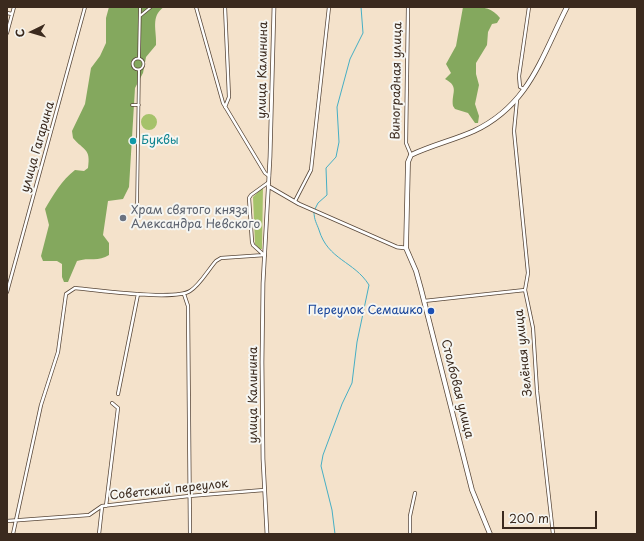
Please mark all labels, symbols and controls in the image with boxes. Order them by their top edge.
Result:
north arrow [12,12,52,52]
street label: улица Калинина [255,21,271,119]
street label: Виноградная улица [389,22,405,140]
text: С [11,28,28,38]
street label: улица Гагарина [18,100,58,194]
place label: Буквы [141,134,178,148]
marker: Буквы [128,136,138,146]
place label: Храм святого князя Александра Невского [131,204,260,232]
marker: Храм святого князя Александра Невского [118,213,128,223]
place label: Переулок Семашко [308,304,423,318]
marker: Переулок Семашко [426,306,436,316]
street label: Зелёная улица [512,309,536,397]
street label: Столбовая улица [438,338,476,440]
street label: улица Калинина [247,346,261,444]
street label: Советский переулок [109,477,229,503]
scale bar [504,503,599,529]
text: 200 m [509,509,549,527]

